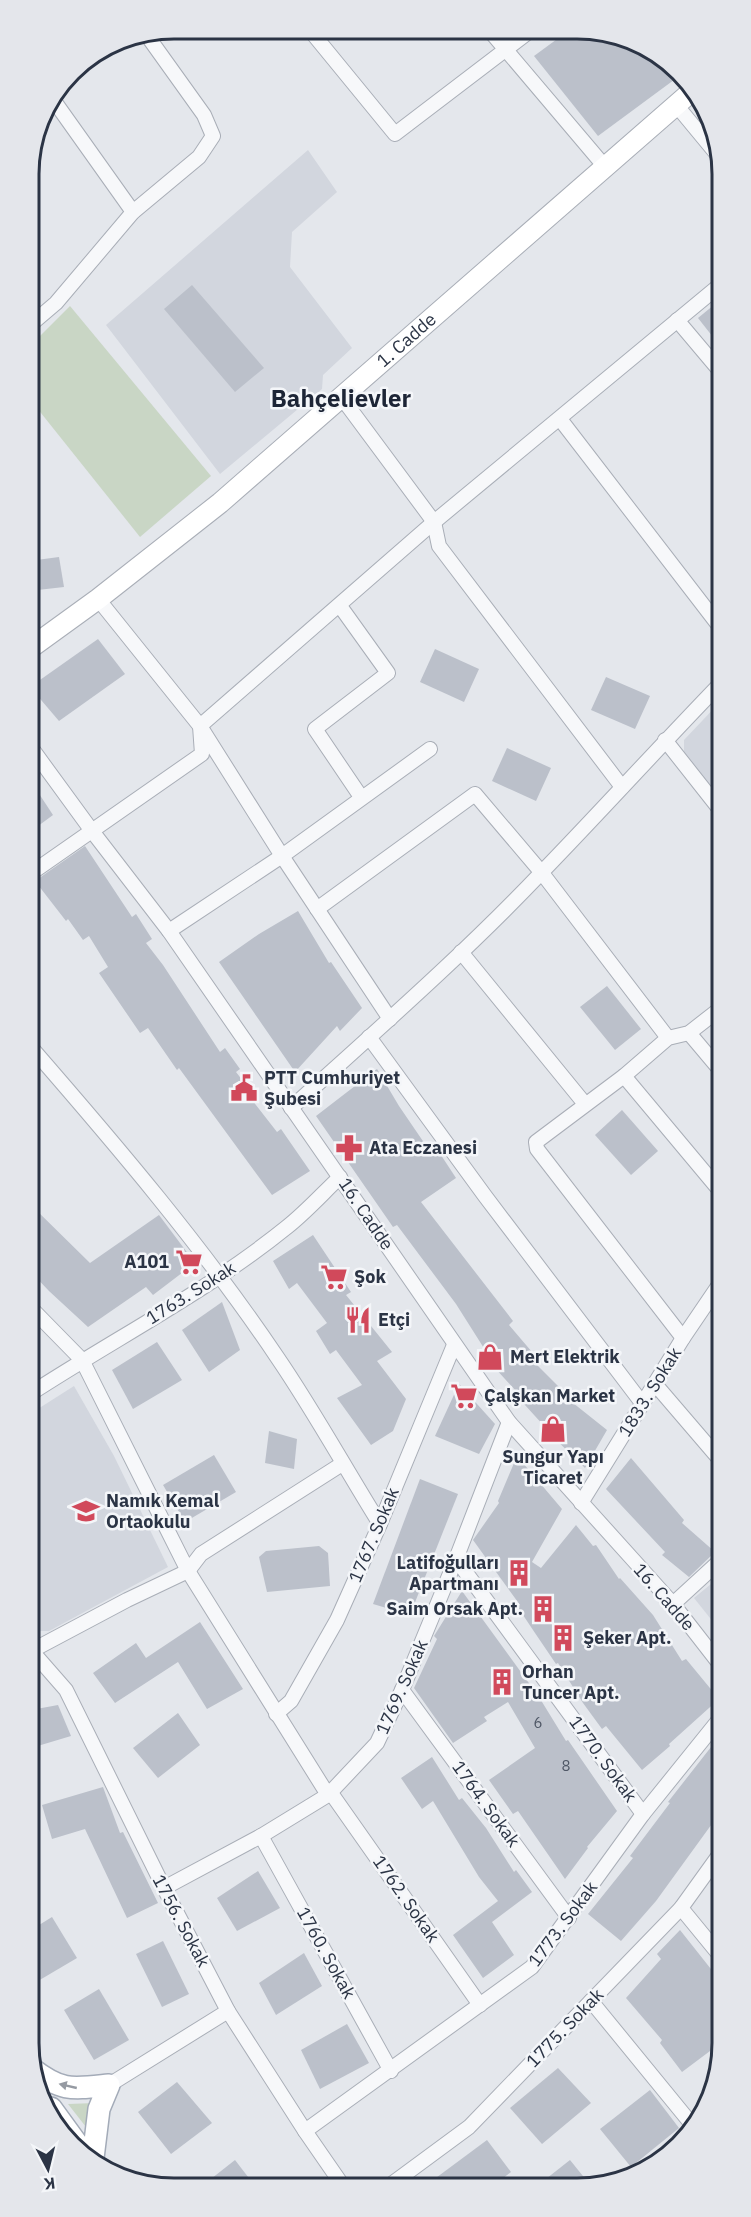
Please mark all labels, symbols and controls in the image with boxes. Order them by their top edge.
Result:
street label: 1. Cadde [372,308,441,372]
district label: Bahçelievler [271,382,412,414]
place label: PTT Cumhuriyet Şubesi [264,1066,400,1110]
public building icon: PTT Cumhuriyet Şubesi [229,1073,259,1103]
pharmacy icon: Ata Eczanesi [334,1133,364,1163]
place label: Ata Eczanesi [369,1136,477,1159]
street label: 16. Cadde [334,1173,399,1254]
supermarket icon: A101 [174,1247,204,1277]
place label: A101 [124,1250,169,1273]
street label: 1763. Sokak [142,1256,240,1329]
supermarket icon: Şok [319,1262,349,1292]
place label: Şok [354,1265,386,1288]
restaurant icon: Etçi [343,1305,373,1335]
place label: Etçi [378,1308,410,1331]
shop icon: Mert Elektrik [475,1342,505,1372]
street label: 1833. Sokak [613,1342,686,1441]
place label: Mert Elektrik [510,1345,620,1368]
supermarket icon: Çalşkan Market [449,1381,479,1411]
place label: Çalşkan Market [484,1384,615,1407]
shop icon: Sungur Yapı Ticaret [538,1414,568,1444]
place label: Sungur Yapı Ticaret [502,1445,604,1489]
street label: 1767. Sokak [343,1483,404,1586]
place label: Namık Kemal Ortaokulu [106,1489,220,1533]
school or university icon: Namık Kemal Ortaokulu [71,1496,101,1526]
place label: Latifoğulları Apartmanı [396,1551,499,1595]
building icon: Latifoğulları Apartmanı [504,1558,534,1588]
street label: 16. Cadde [629,1558,700,1635]
building icon: Saim Orsak Apt. [528,1594,558,1624]
place label: Saim Orsak Apt. [386,1597,523,1620]
building icon: Şeker Apt. [548,1623,578,1653]
place label: Şeker Apt. [583,1626,672,1649]
street label: 1769. Sokak [370,1635,433,1738]
place label: Orhan Tuncer Apt. [522,1660,620,1704]
building icon: Orhan Tuncer Apt. [487,1667,517,1697]
street label: 1770. Sokak [564,1711,643,1807]
house number: 6 [533,1713,543,1732]
street label: 1764. Sokak [447,1756,526,1852]
house number: 8 [561,1756,571,1775]
street label: 1762. Sokak [368,1851,445,1947]
street label: 1756. Sokak [147,1871,216,1971]
street label: 1773. Sokak [523,1876,603,1971]
street label: 1760. Sokak [292,1903,361,2003]
street label: 1775. Sokak [521,1983,608,2072]
one-way arrow [59,2081,77,2091]
north arrow [18,2139,78,2199]
text: K [43,2173,57,2194]

